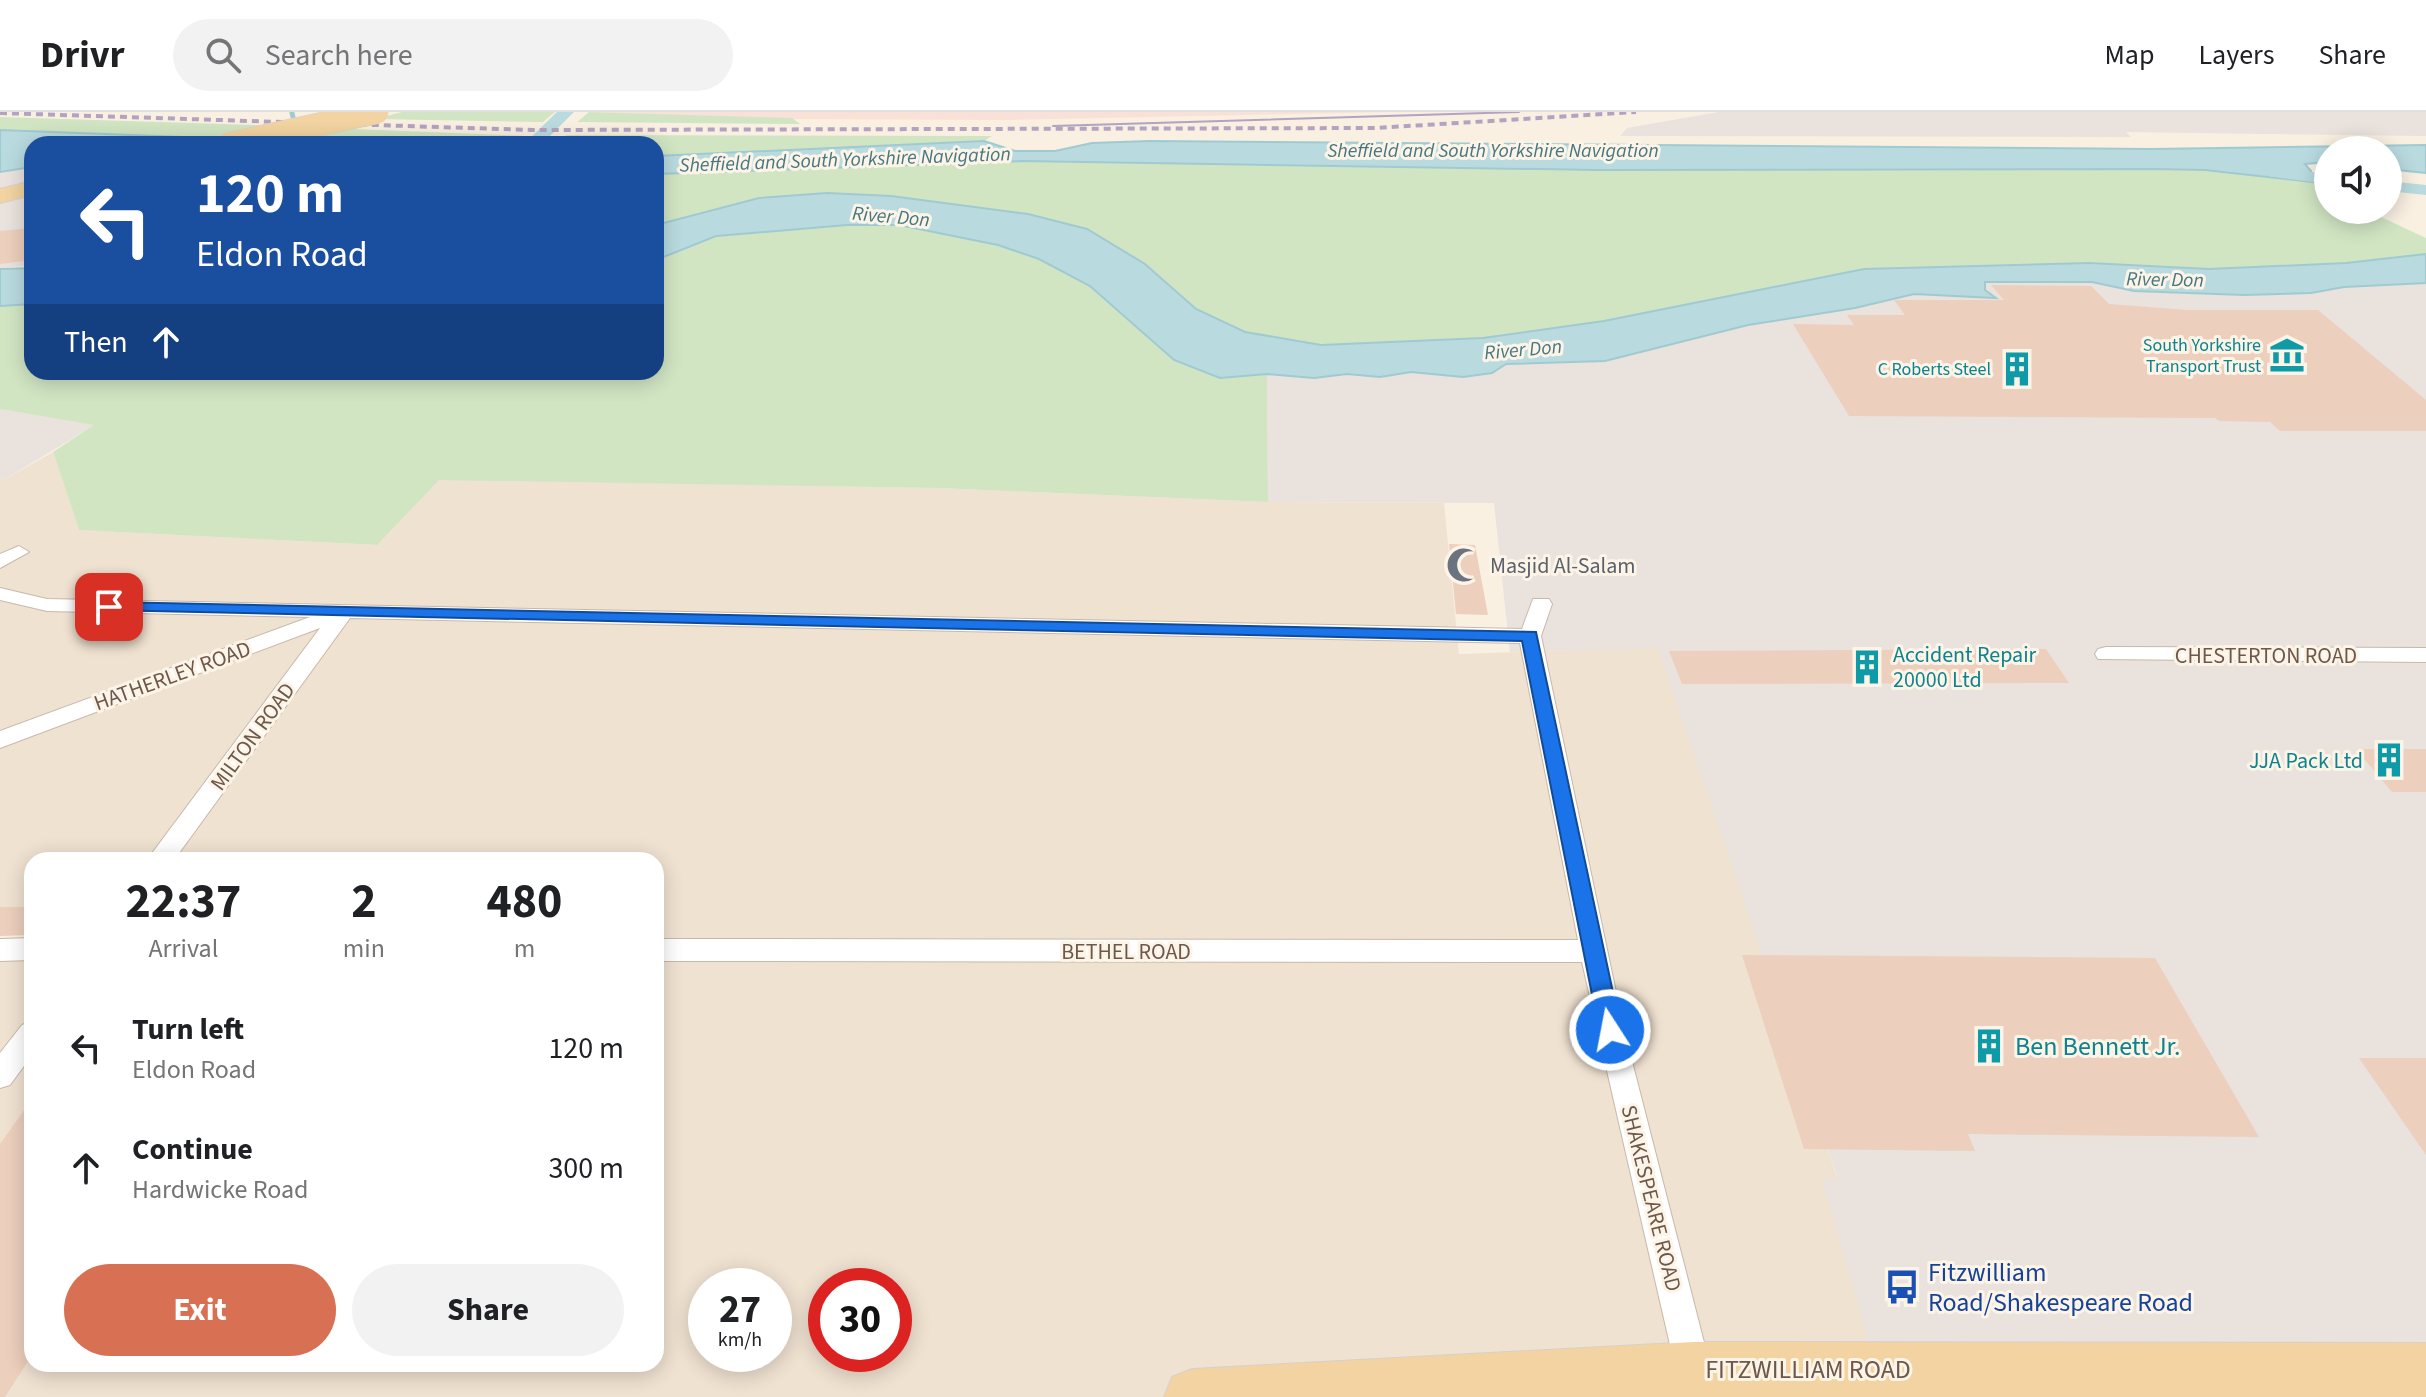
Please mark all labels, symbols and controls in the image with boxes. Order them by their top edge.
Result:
search box [173,19,733,91]
text: Drivr [40,28,125,82]
icon: search [201,33,245,77]
text: Search here [265,34,413,77]
text: Map [2104,35,2154,75]
text: Layers [2198,35,2274,75]
text: Share [2318,35,2386,75]
map controls [2314,136,2402,224]
button: sound [2314,136,2402,224]
water label: Sheffield and South Yorkshire Navigation [1327,137,1659,165]
water label: Sheffield and South Yorkshire Navigation [679,140,1011,180]
text: 120 m [196,155,344,234]
icon: left [64,168,168,272]
water label: River Don [851,200,931,234]
text: Eldon Road [196,229,368,280]
water label: River Don [2126,265,2204,295]
icon: ahead [144,320,188,364]
text: Then [64,321,128,364]
water label: River Don [1483,333,1563,367]
place label: South Yorkshire Transport Trust [2143,333,2261,379]
museum icon: South Yorkshire Transport Trust [2268,336,2306,374]
building icon: C Roberts Steel [1998,350,2036,388]
place label: C Roberts Steel [1878,357,1991,382]
mosque icon: Masjid Al-Salam [1445,546,1483,584]
place label: Masjid Al-Salam [1490,550,1636,582]
pin [75,573,143,641]
icon: arrive [87,585,131,629]
street label: HATHERLEY ROAD [89,633,255,719]
place label: Accident Repair 20000 Ltd [1893,639,2037,696]
street label: CHESTERTON ROAD [2175,640,2357,672]
building icon: Accident Repair 20000 Ltd [1848,648,1886,686]
street label: MILTON ROAD [203,676,303,797]
building icon: JJA Pack Ltd [2370,741,2408,779]
place label: JJA Pack Ltd [2249,745,2363,777]
text: 22:37 [125,868,241,936]
text: 2 [351,868,377,936]
text: 480 [486,868,562,936]
text: Arrival [148,930,218,967]
text: min [343,930,385,967]
text: m [514,930,535,967]
street label: BETHEL ROAD [1061,936,1191,968]
position arrow [1568,988,1652,1072]
text: Turn left [132,1008,244,1051]
icon: left [64,1026,108,1070]
text: 120 m [548,1027,624,1070]
building icon: Ben Bennett Jr. [1970,1027,2008,1065]
place label: Ben Bennett Jr. [2015,1028,2181,1065]
text: Eldon Road [132,1051,256,1088]
street label: SHAKESPEARE ROAD [1612,1102,1690,1295]
text: Continue [132,1128,253,1171]
icon: ahead [64,1146,108,1190]
text: 300 m [548,1147,624,1190]
text: Hardwicke Road [132,1171,309,1208]
place label: Fitzwilliam Road/Shakespeare Road [1928,1254,2193,1321]
button: Exit [64,1264,336,1356]
button: Share [352,1264,624,1356]
speed limit sign: 30 [808,1268,912,1372]
bus stop icon: Fitzwilliam Road/Shakespeare Road [1883,1268,1921,1306]
text: 27 [719,1281,761,1338]
text: km/h [718,1326,762,1354]
street label: FITZWILLIAM ROAD [1705,1351,1911,1388]

